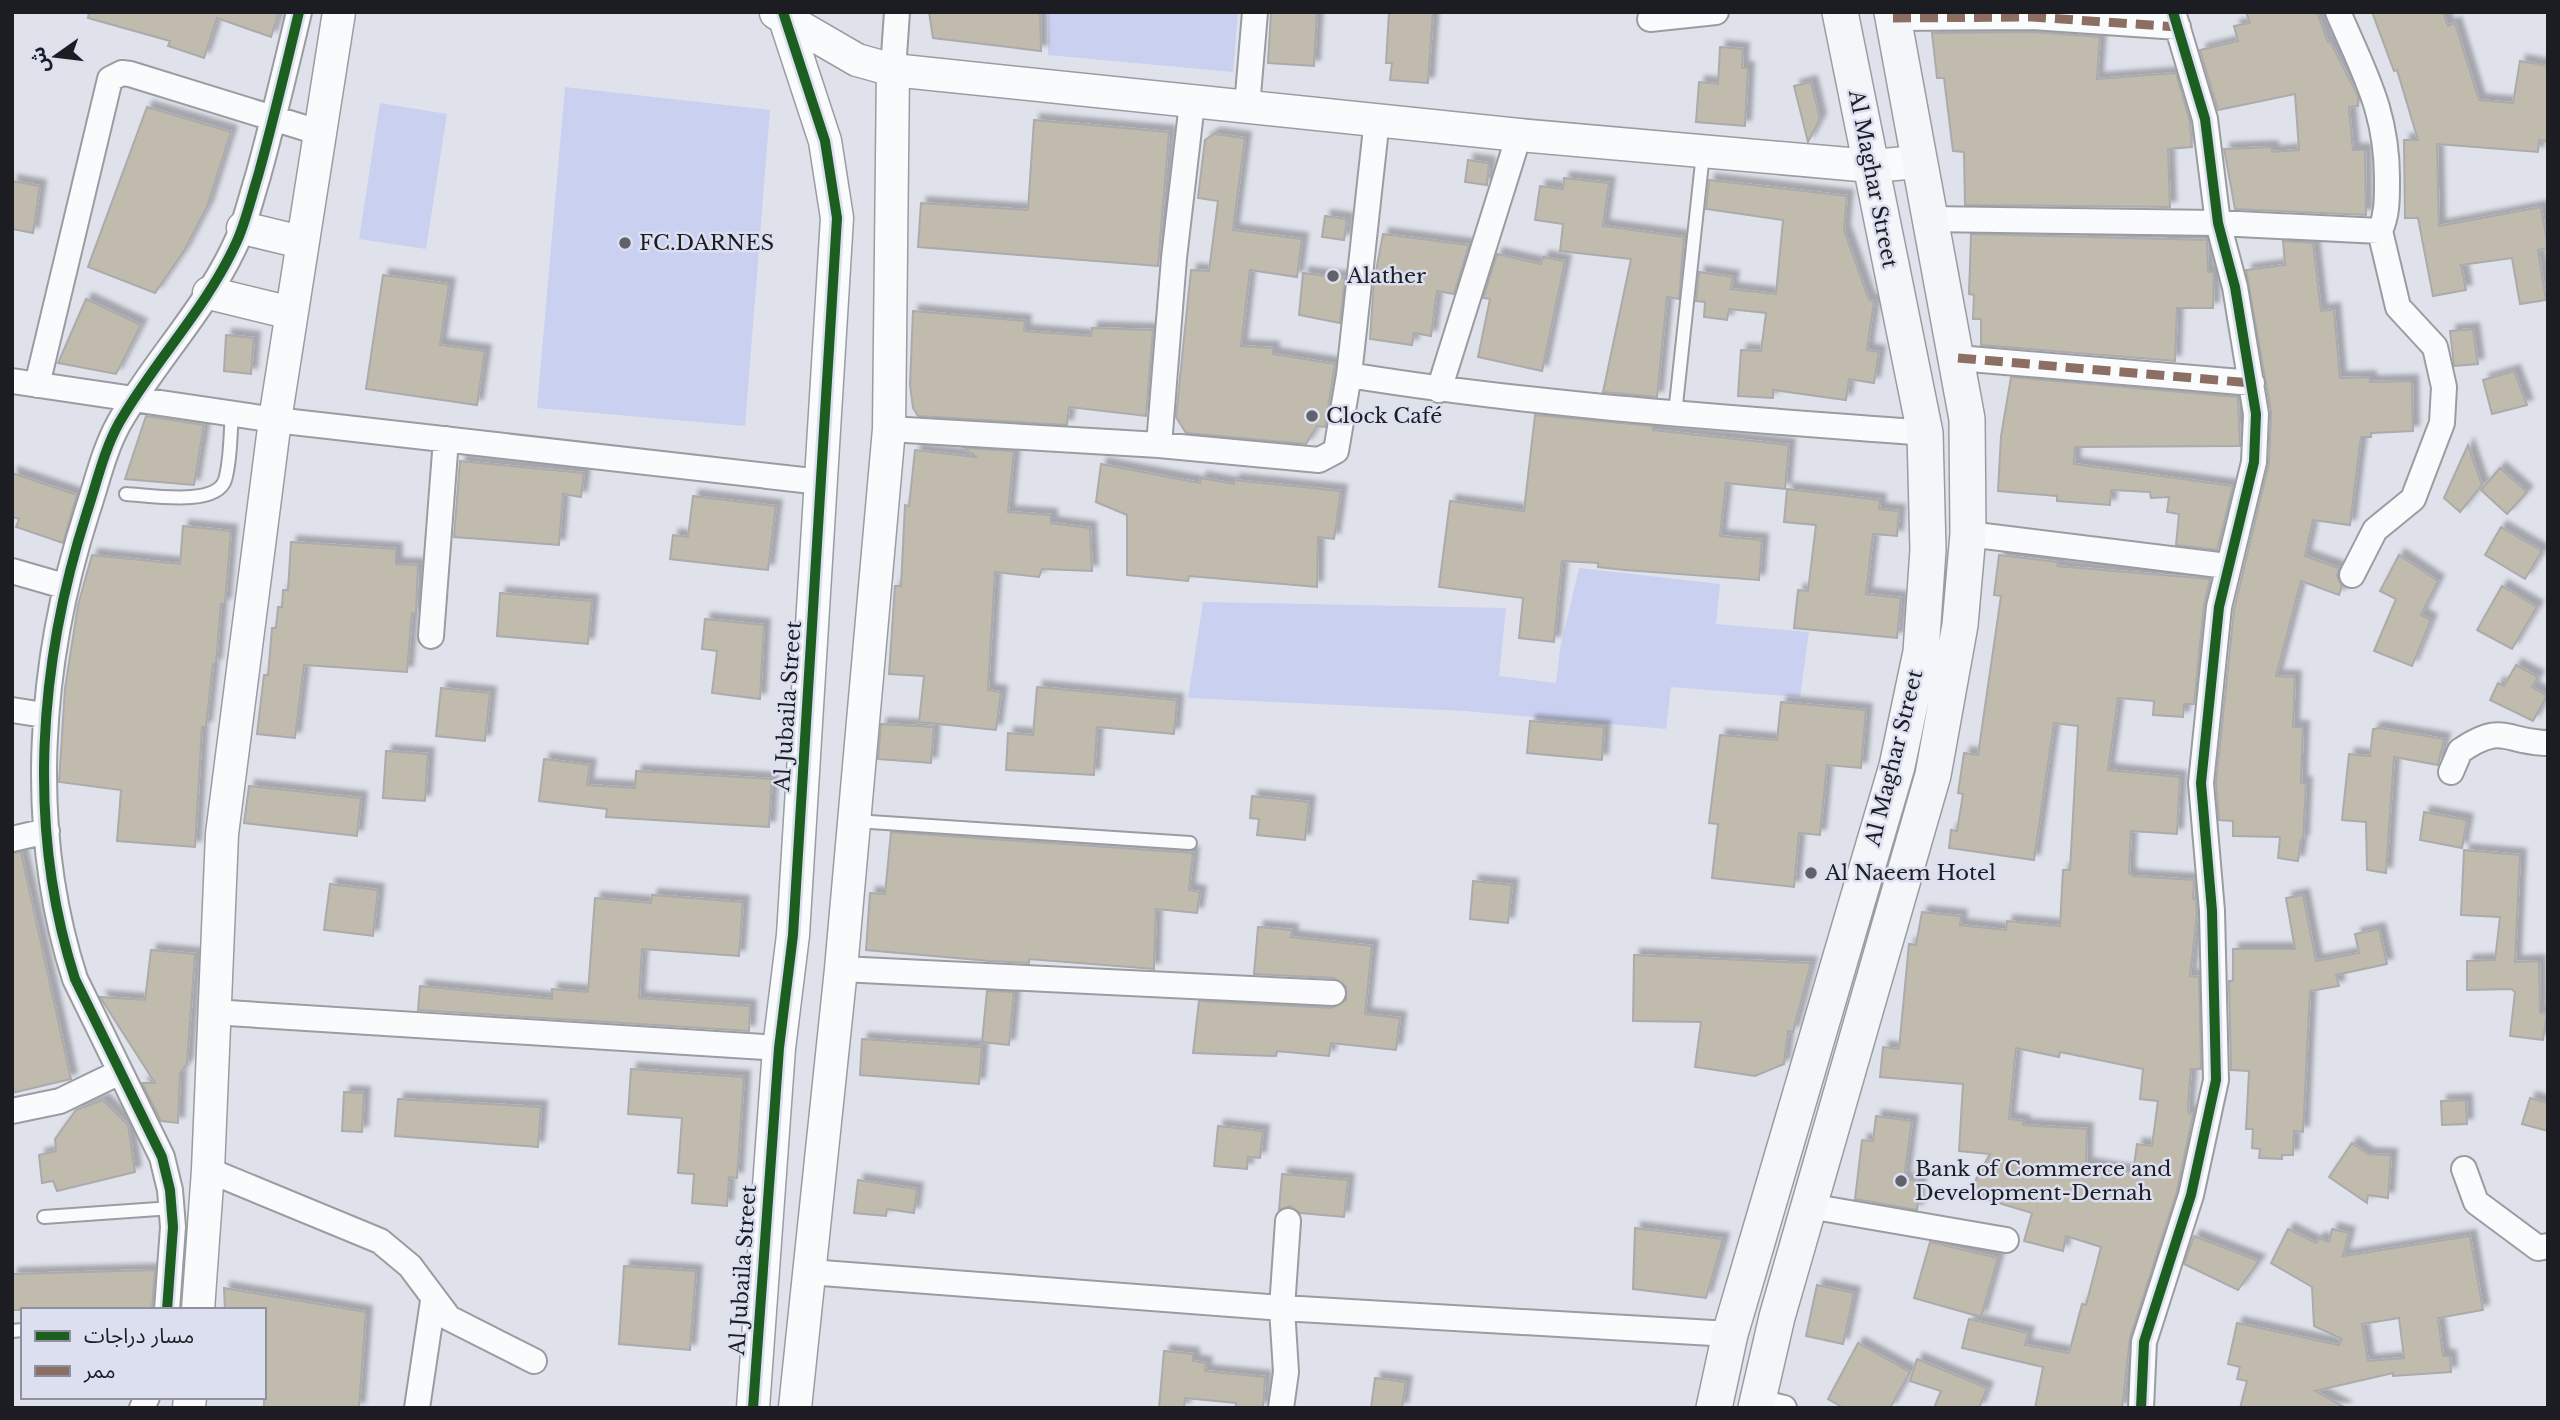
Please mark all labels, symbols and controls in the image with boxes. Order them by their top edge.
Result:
north arrow [21,21,91,91]
text: ش [26,45,54,75]
street label: Al Maghar Street [1843,87,1903,270]
place label: FC.DARNES [639,230,774,256]
marker: FC.DARNES [617,235,633,251]
place label: Alather [1346,263,1426,289]
marker: Alather [1325,268,1341,284]
place label: Clock Café [1326,403,1442,429]
marker: Clock Café [1304,408,1320,424]
street label: Al Jubaila Street [769,620,807,793]
street label: Al Maghar Street [1859,667,1929,850]
place label: Al Naeem Hotel [1824,860,1996,886]
marker: Al Naeem Hotel [1803,865,1819,881]
place label: Bank of Commerce and Development-Dernah [1915,1156,2171,1206]
marker: Bank of Commerce and Development-Dernah [1893,1173,1909,1189]
street label: Al Jubaila Street [724,1184,762,1357]
legend [21,1308,266,1399]
text: مسار دراجات [84,1323,194,1349]
text: ممر [83,1358,115,1384]

